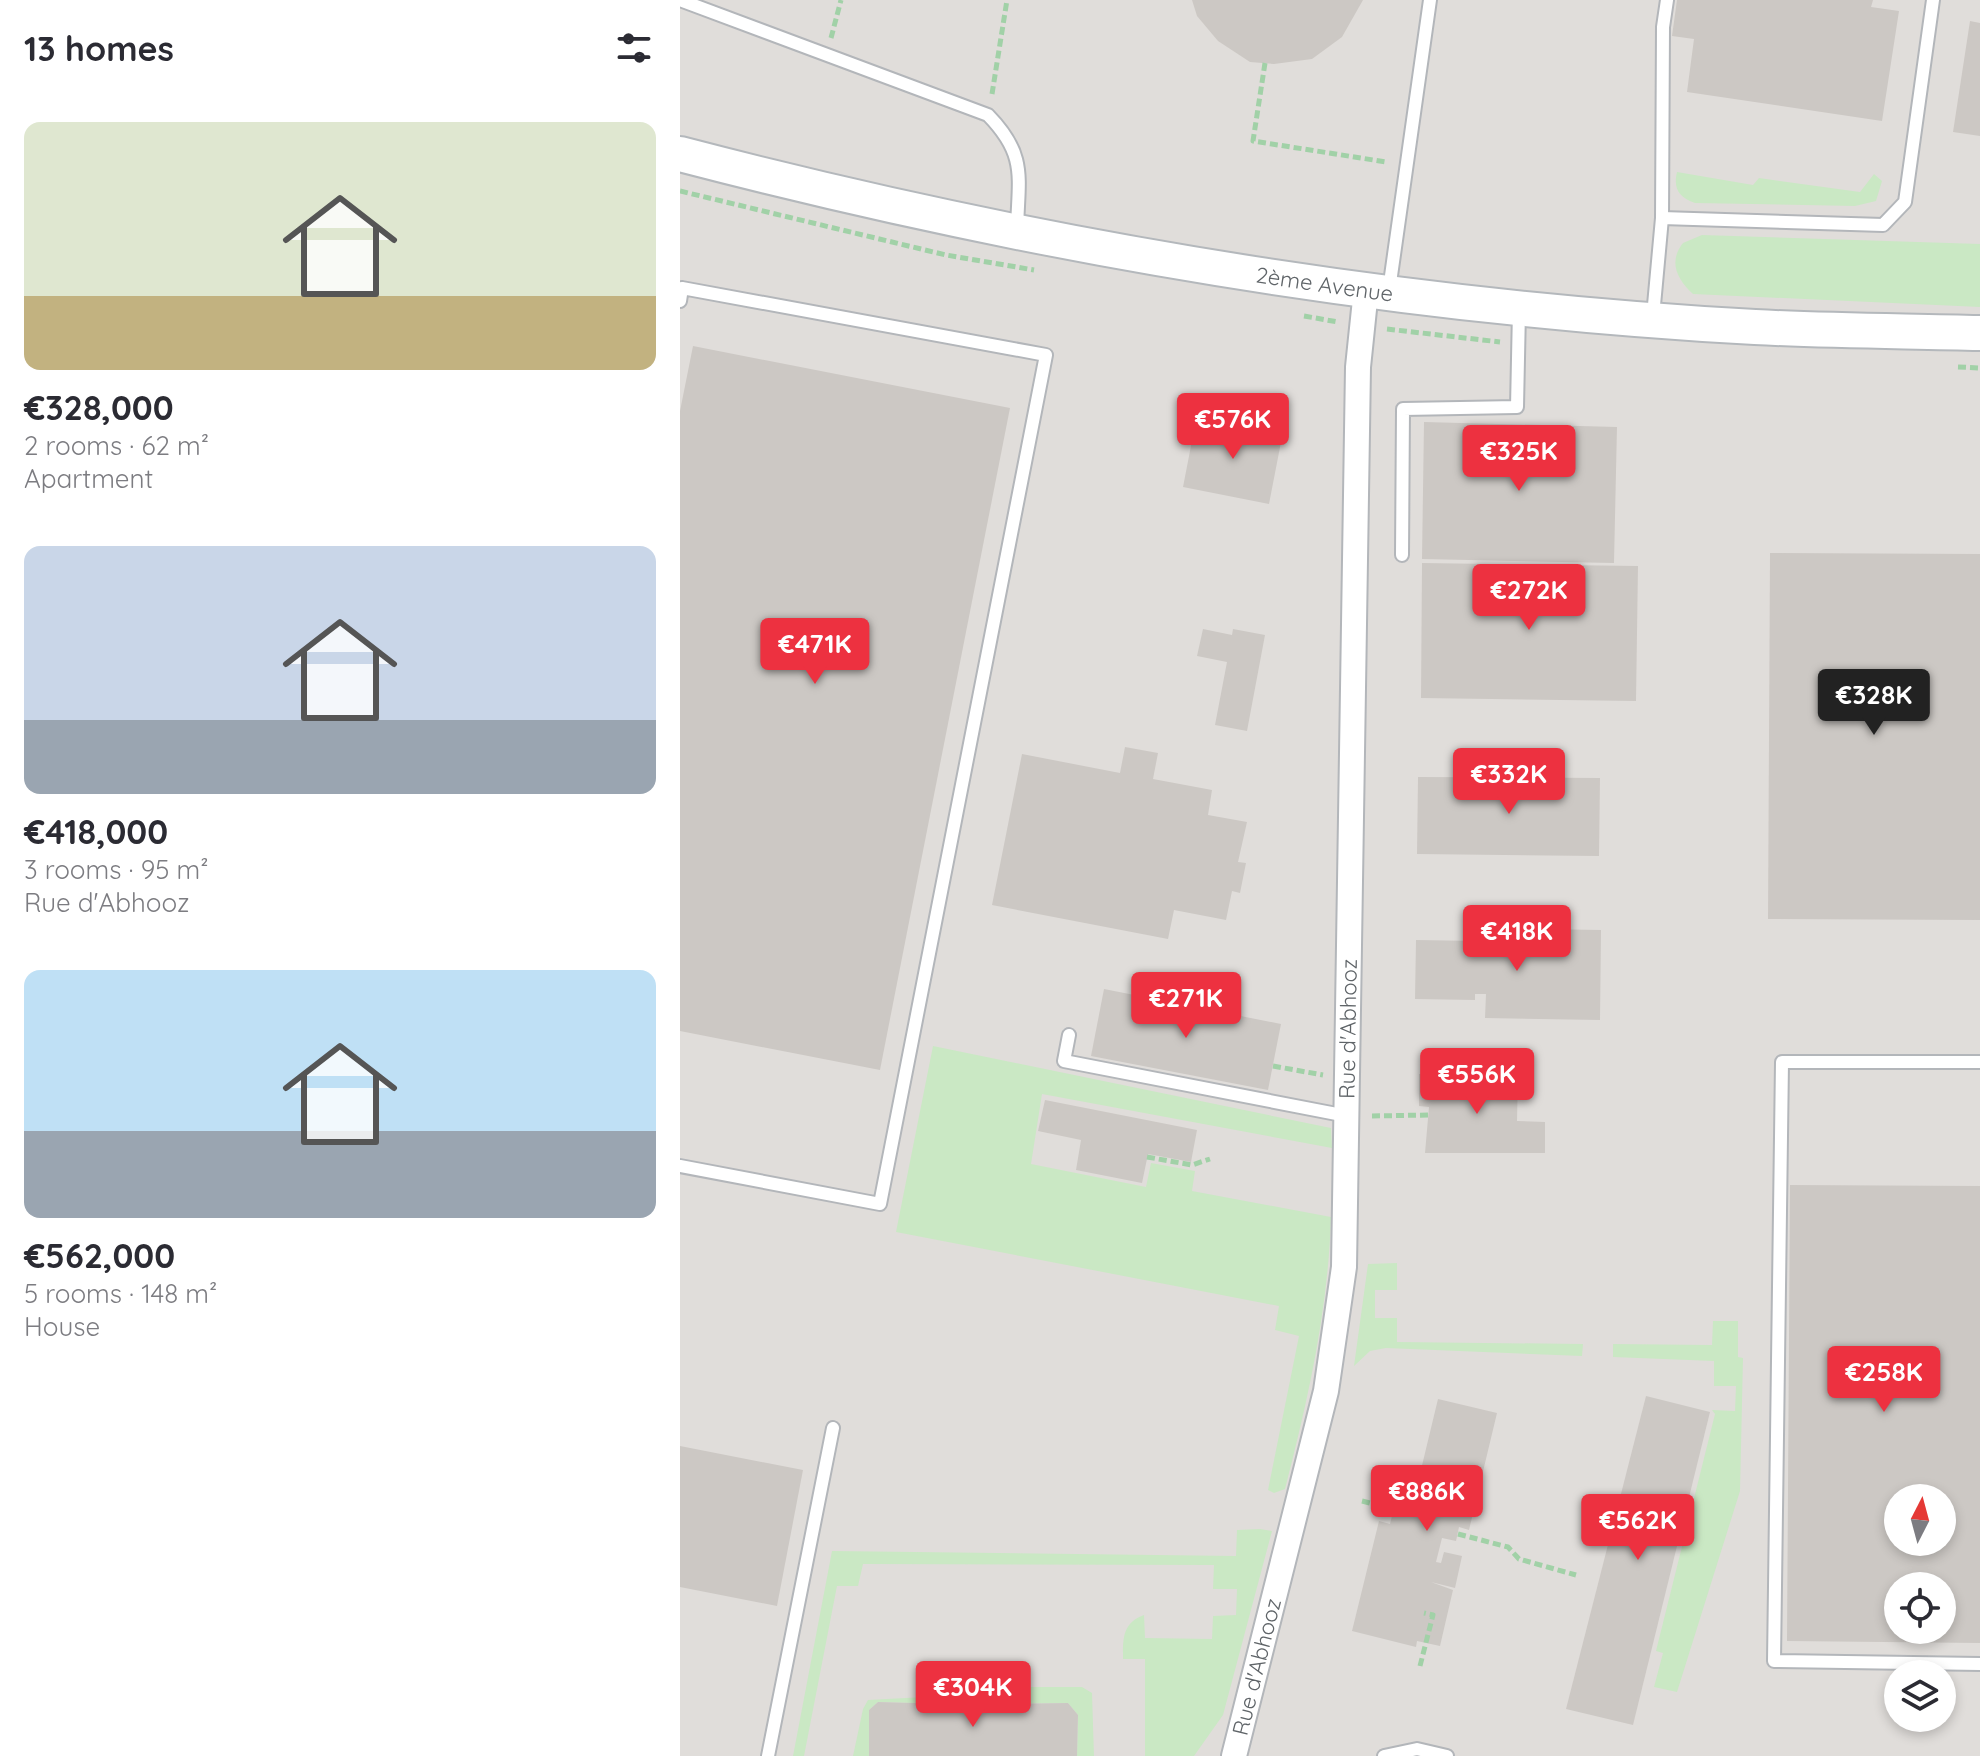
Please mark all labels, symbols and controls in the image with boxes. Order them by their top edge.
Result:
icon: filters [612,26,656,70]
text: 13 homes [24,27,174,70]
icon: home [268,174,412,318]
street label: 2ème Avenue [1254,260,1395,308]
text: €328,000 [24,386,174,429]
pin: €576K [1177,393,1289,461]
text: €576K [1195,402,1271,435]
pin: €325K [1463,425,1575,493]
text: 2 rooms · 62 m² [24,429,209,462]
text: €325K [1480,434,1558,467]
text: Apartment [24,462,153,495]
pin: €272K [1473,564,1585,632]
text: €272K [1490,573,1568,606]
icon: home [268,598,412,742]
pin: €471K [759,618,871,686]
text: €471K [778,627,852,660]
pin: €328K [1818,669,1930,737]
text: €328K [1836,678,1912,711]
pin: €332K [1453,748,1565,816]
text: €332K [1471,757,1547,790]
text: €418,000 [24,810,168,853]
text: 3 rooms · 95 m² [24,853,208,886]
text: Rue d'Abhooz [24,886,189,919]
pin: €418K [1461,905,1573,973]
text: €418K [1481,914,1553,947]
street label: Rue d'Abhooz [1333,958,1363,1099]
pin: €271K [1130,972,1242,1040]
text: €271K [1149,981,1223,1014]
icon: home [268,1022,412,1166]
pin: €556K [1421,1048,1533,1116]
text: €556K [1438,1057,1516,1090]
text: €562,000 [24,1234,175,1277]
text: 5 rooms · 148 m² [24,1277,217,1310]
text: House [24,1310,100,1343]
pin: €258K [1828,1346,1940,1414]
text: €258K [1845,1355,1923,1388]
pin: €886K [1371,1465,1483,1533]
text: €886K [1389,1474,1465,1507]
north arrow [1884,1484,1956,1556]
map controls [1884,1484,1956,1732]
pin: €562K [1582,1494,1694,1562]
text: €562K [1599,1503,1677,1536]
button: locate [1884,1572,1956,1644]
street label: Rue d'Abhooz [1226,1595,1287,1738]
button: layers [1884,1660,1956,1732]
pin: €304K [917,1661,1029,1729]
text: €304K [934,1670,1012,1703]

